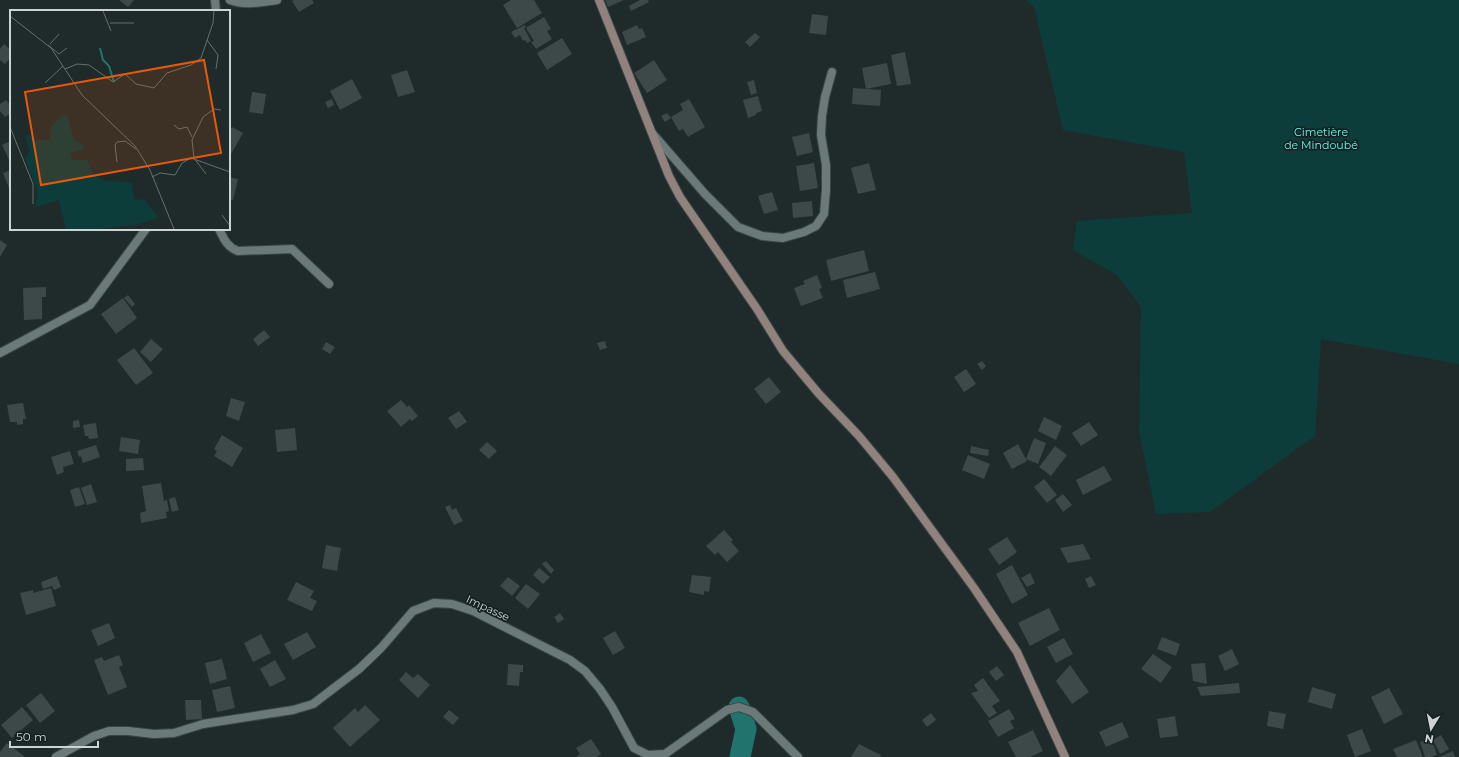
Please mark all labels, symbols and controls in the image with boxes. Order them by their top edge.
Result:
inset map [10,10,230,230]
park label: Cimetière de Mindoubé [1284,125,1358,152]
street label: Impasse [464,592,512,624]
north arrow [1411,709,1451,749]
scale bar [10,723,98,749]
text: 50 m [16,729,47,744]
text: N [1424,731,1435,747]

